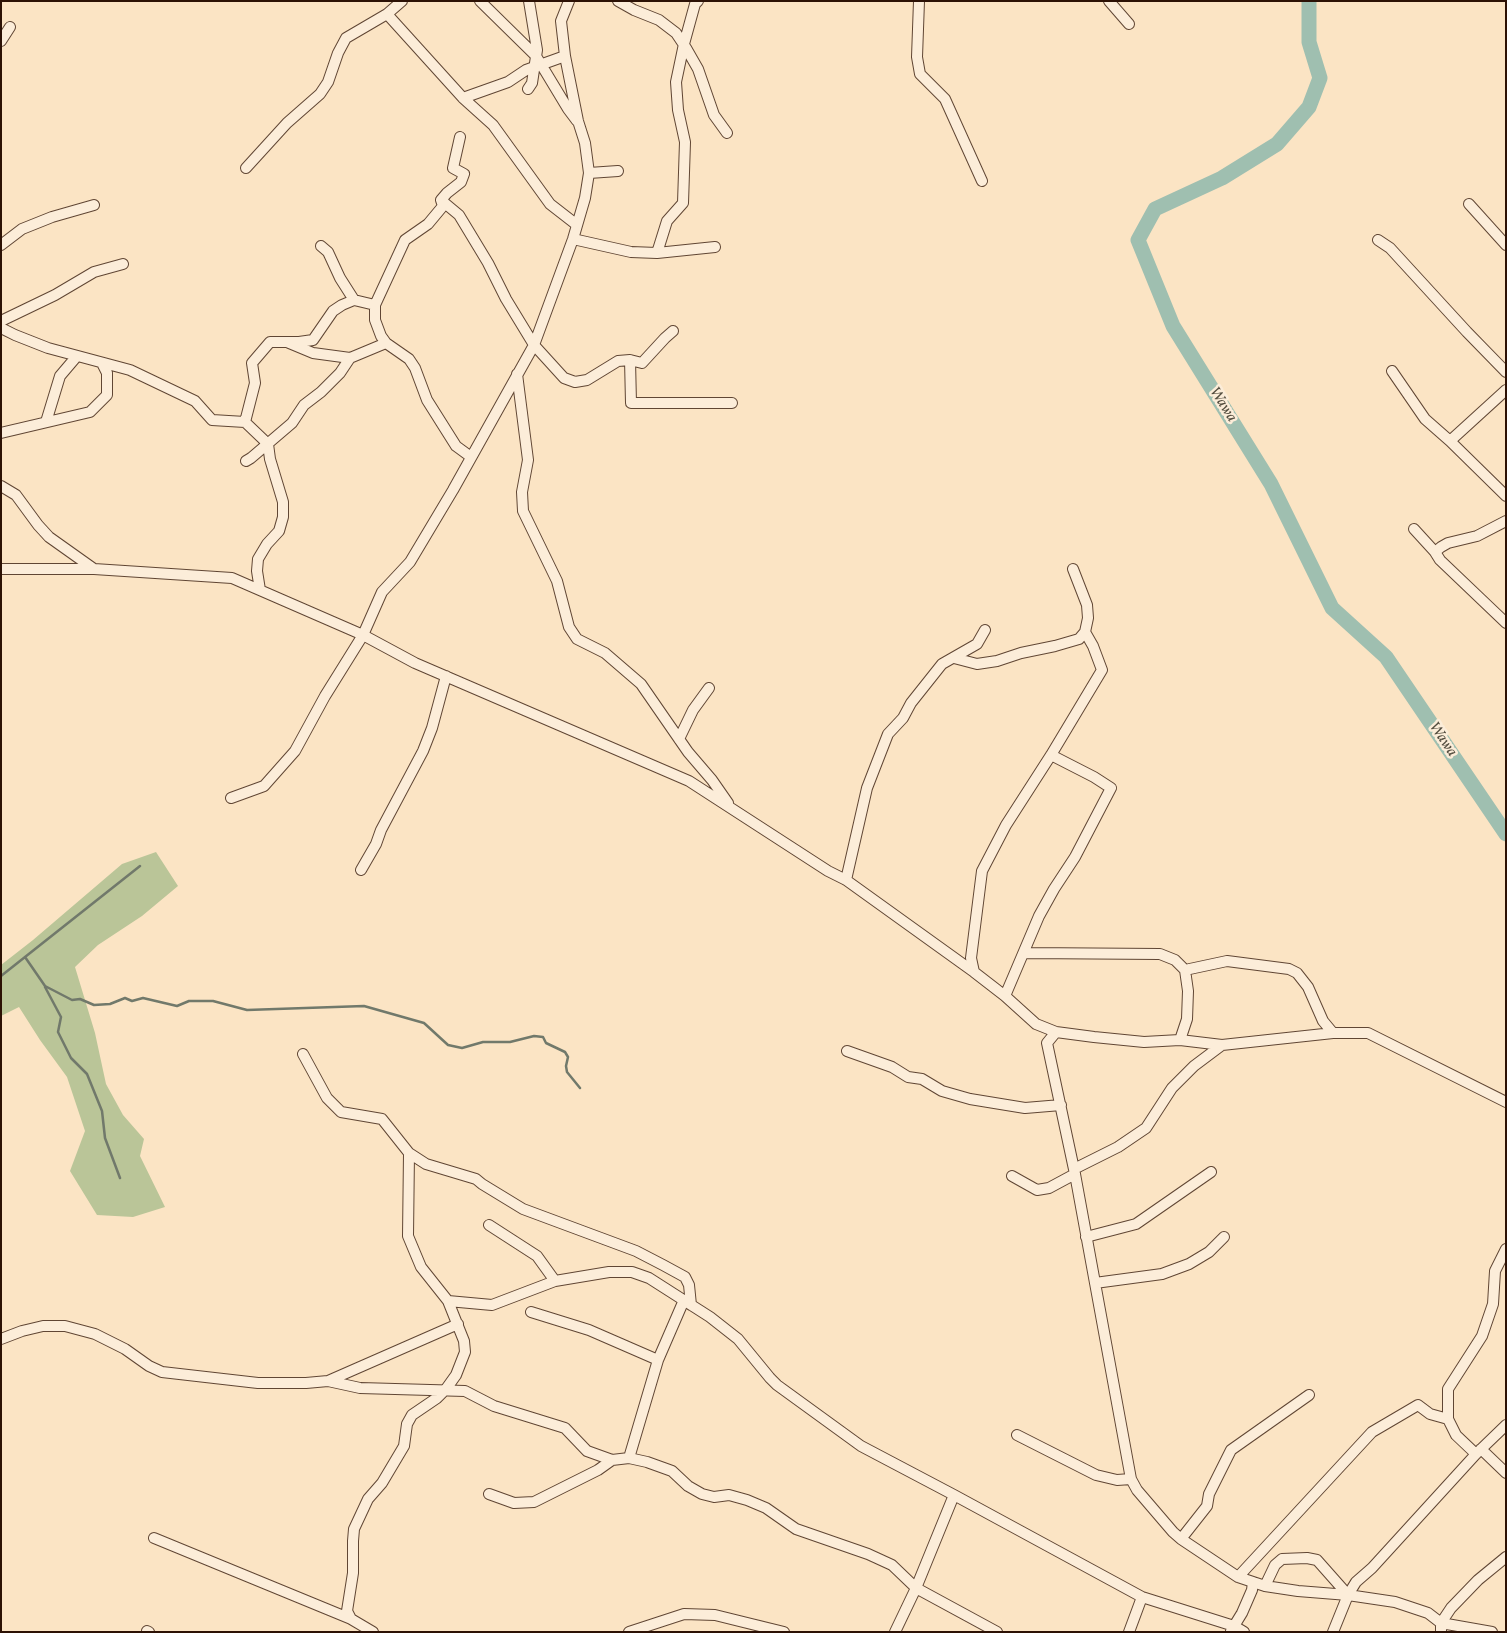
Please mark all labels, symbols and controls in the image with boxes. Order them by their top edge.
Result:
water label: Wawa [1204,384,1240,426]
water label: Wawa [1424,719,1460,761]

